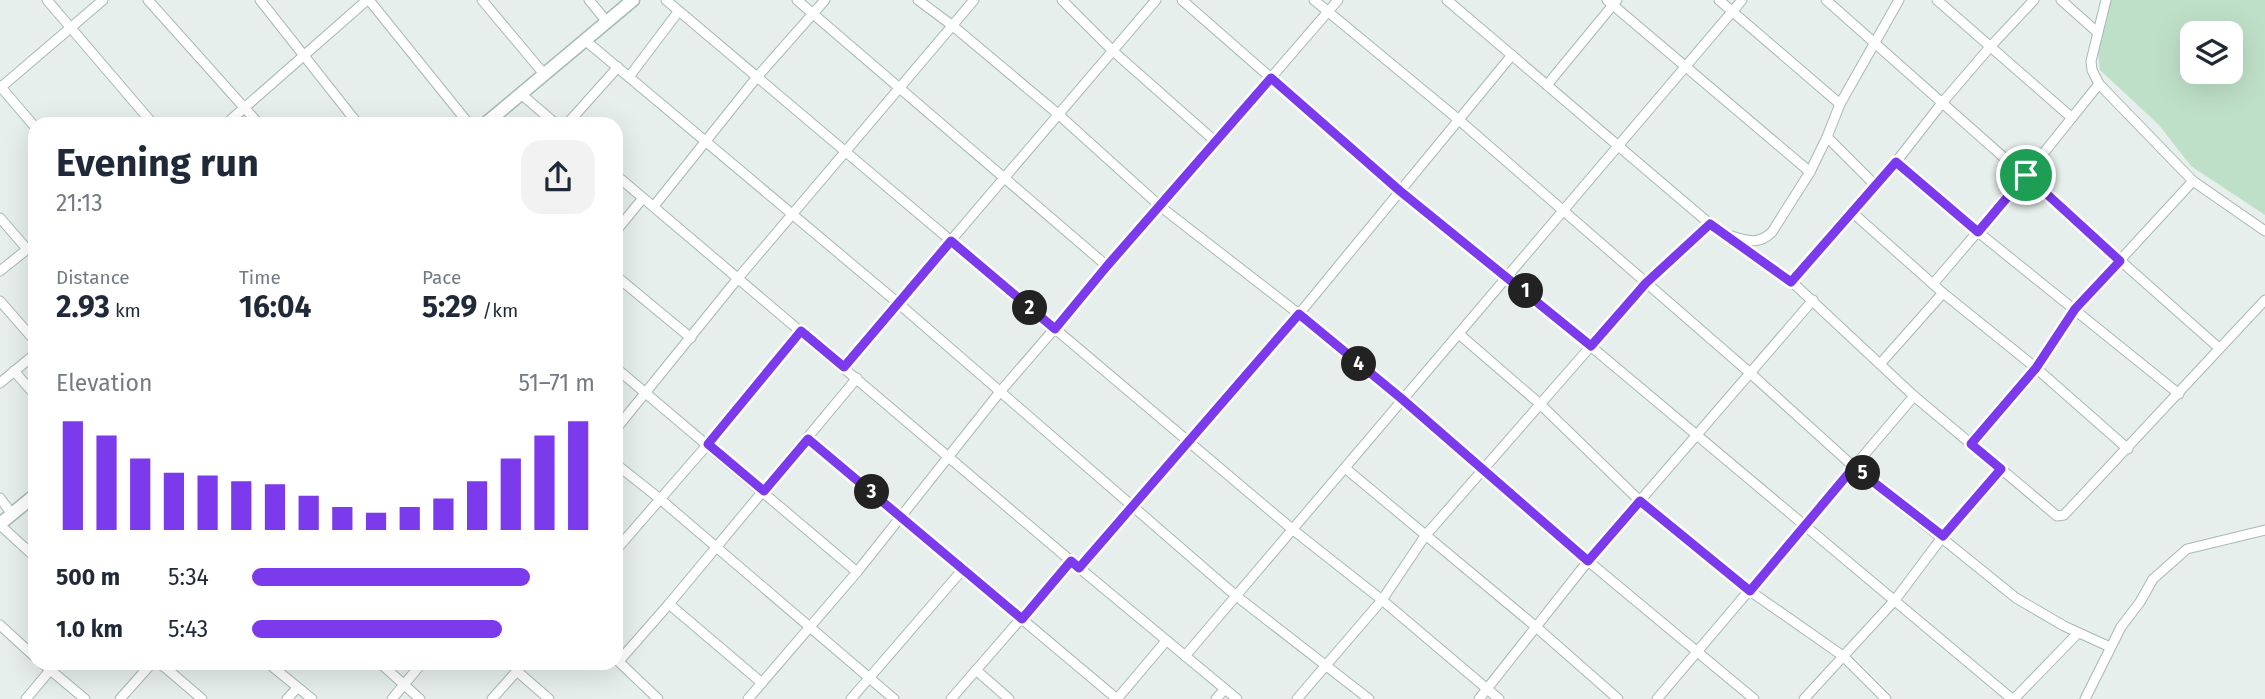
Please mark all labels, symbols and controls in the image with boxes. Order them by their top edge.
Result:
map controls [2180,21,2243,84]
button: layers [2180,21,2243,84]
text: Evening run [56,140,259,186]
button: share [521,140,595,214]
pin [1996,145,2056,205]
icon: arrive [2007,156,2045,194]
text: 21:13 [56,189,103,217]
text: Distance [56,266,130,289]
text: Time [239,266,281,289]
text: Pace [422,266,461,289]
pin: 1 [1508,274,1544,308]
text: 1 [1521,279,1530,302]
text: 2.93 [56,289,110,325]
text: 16:04 [239,289,312,325]
text: 5:29 [422,289,477,325]
pin: 2 [1012,290,1048,326]
text: 2 [1025,296,1034,319]
text: km [110,299,141,322]
text: /km [477,299,518,322]
pin: 4 [1342,346,1376,382]
text: 4 [1353,352,1364,375]
text: Elevation [56,369,152,397]
text: 51–71 m [519,369,595,397]
pin: 5 [1846,456,1881,490]
text: 5 [1857,461,1868,484]
pin: 3 [854,475,890,510]
text: 3 [867,480,876,503]
text: 500 m [56,563,120,591]
text: 5:34 [168,563,209,591]
text: 1.0 km [56,615,123,643]
text: 5:43 [168,615,208,643]

